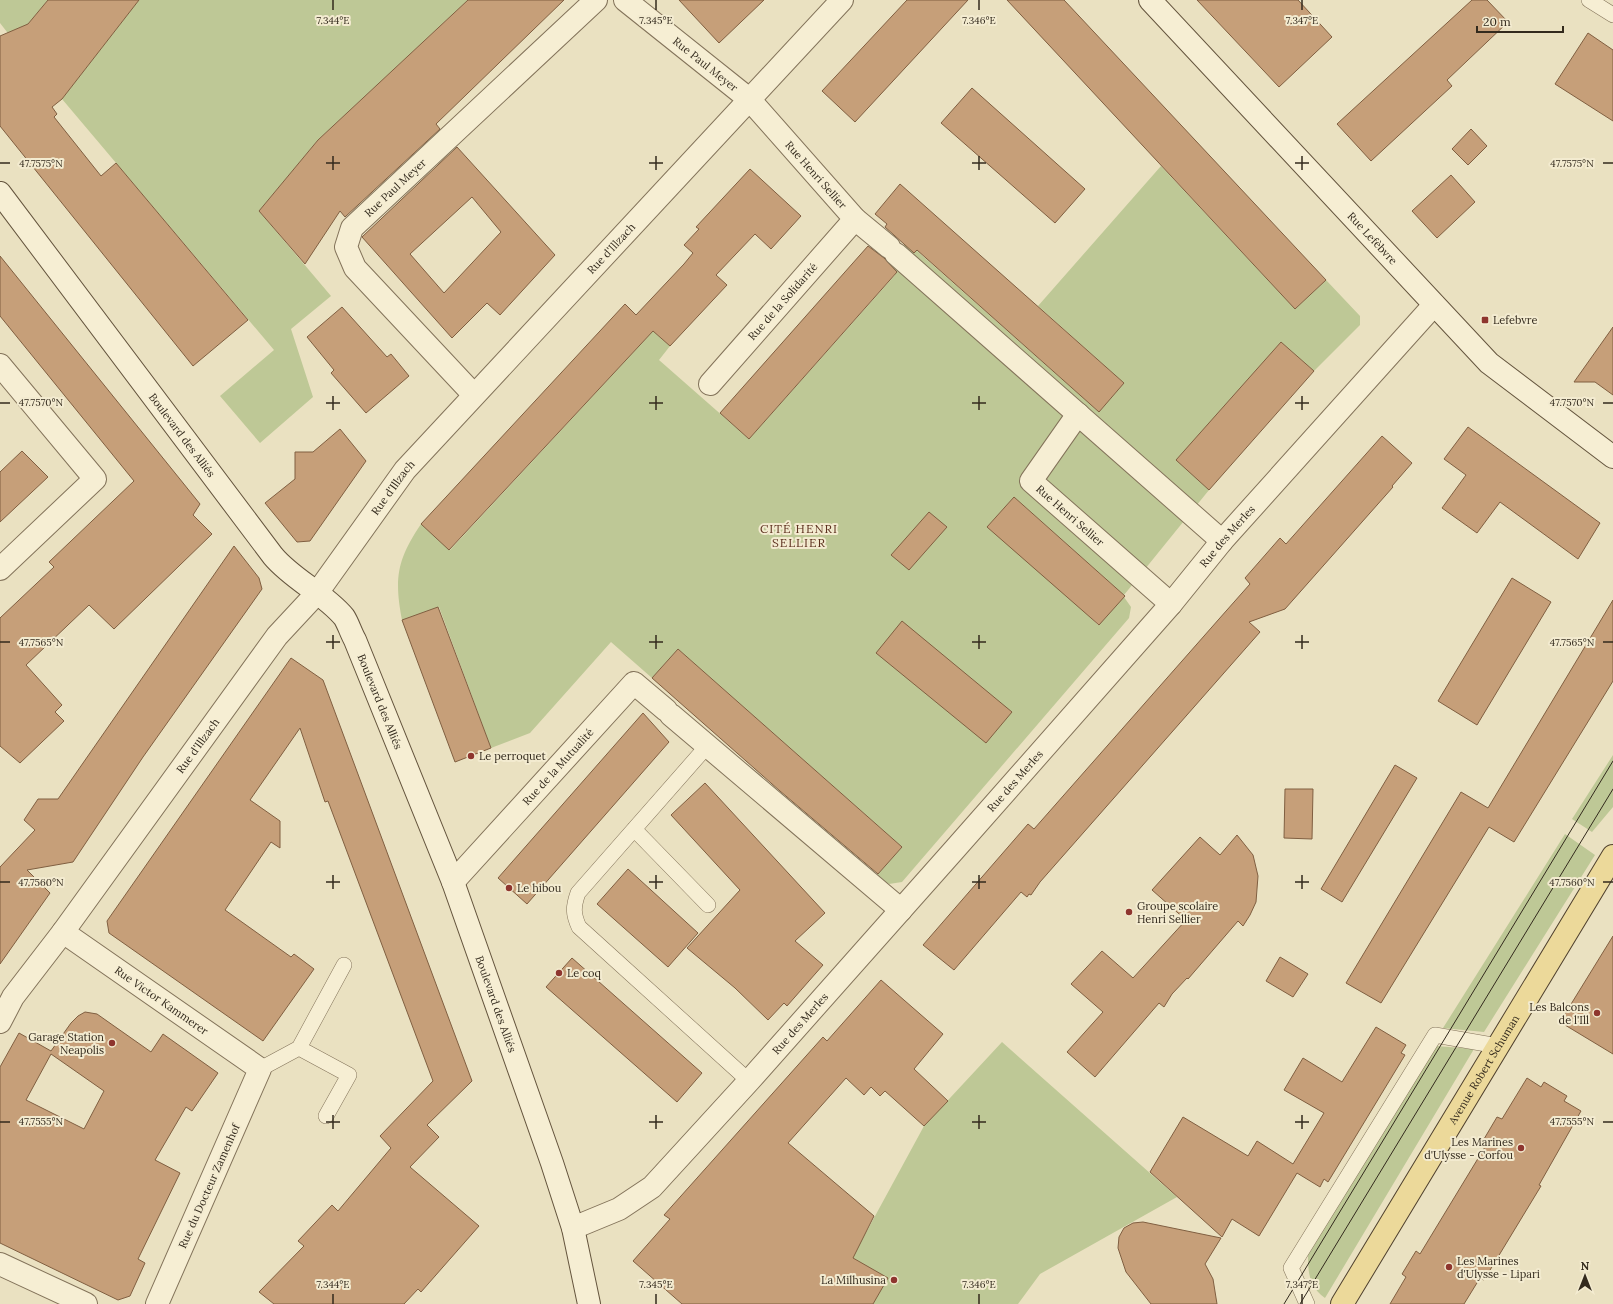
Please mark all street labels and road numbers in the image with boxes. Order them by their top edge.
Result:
street label: Rue Paul Meyer [670,34,741,95]
street label: Rue Henri Sellier [782,138,850,212]
street label: Rue Paul Meyer [361,155,429,220]
street label: Rue Lefèbvre [1345,209,1400,268]
street label: Rue d'Illzach [584,220,638,277]
street label: Rue de la Solidarité [745,260,820,343]
street label: Boulevard des Alliés [146,390,218,480]
street label: Rue d'Illzach [368,457,418,518]
street label: Rue Henri Sellier [1033,482,1107,549]
street label: Rue des Merles [1196,502,1258,570]
street label: Boulevard des Alliés [354,652,406,751]
street label: Rue d'Illzach [173,715,223,776]
street label: Rue de la Mutualité [519,725,597,808]
street label: Rue des Merles [984,747,1046,815]
street label: Boulevard des Alliés [472,954,519,1054]
street label: Rue Victor Kammerer [112,963,211,1038]
street label: Rue des Merles [769,990,831,1057]
street label: Avenue Robert Schuman [1445,1012,1522,1128]
street label: Rue du Docteur Zamenhof [175,1120,243,1250]

